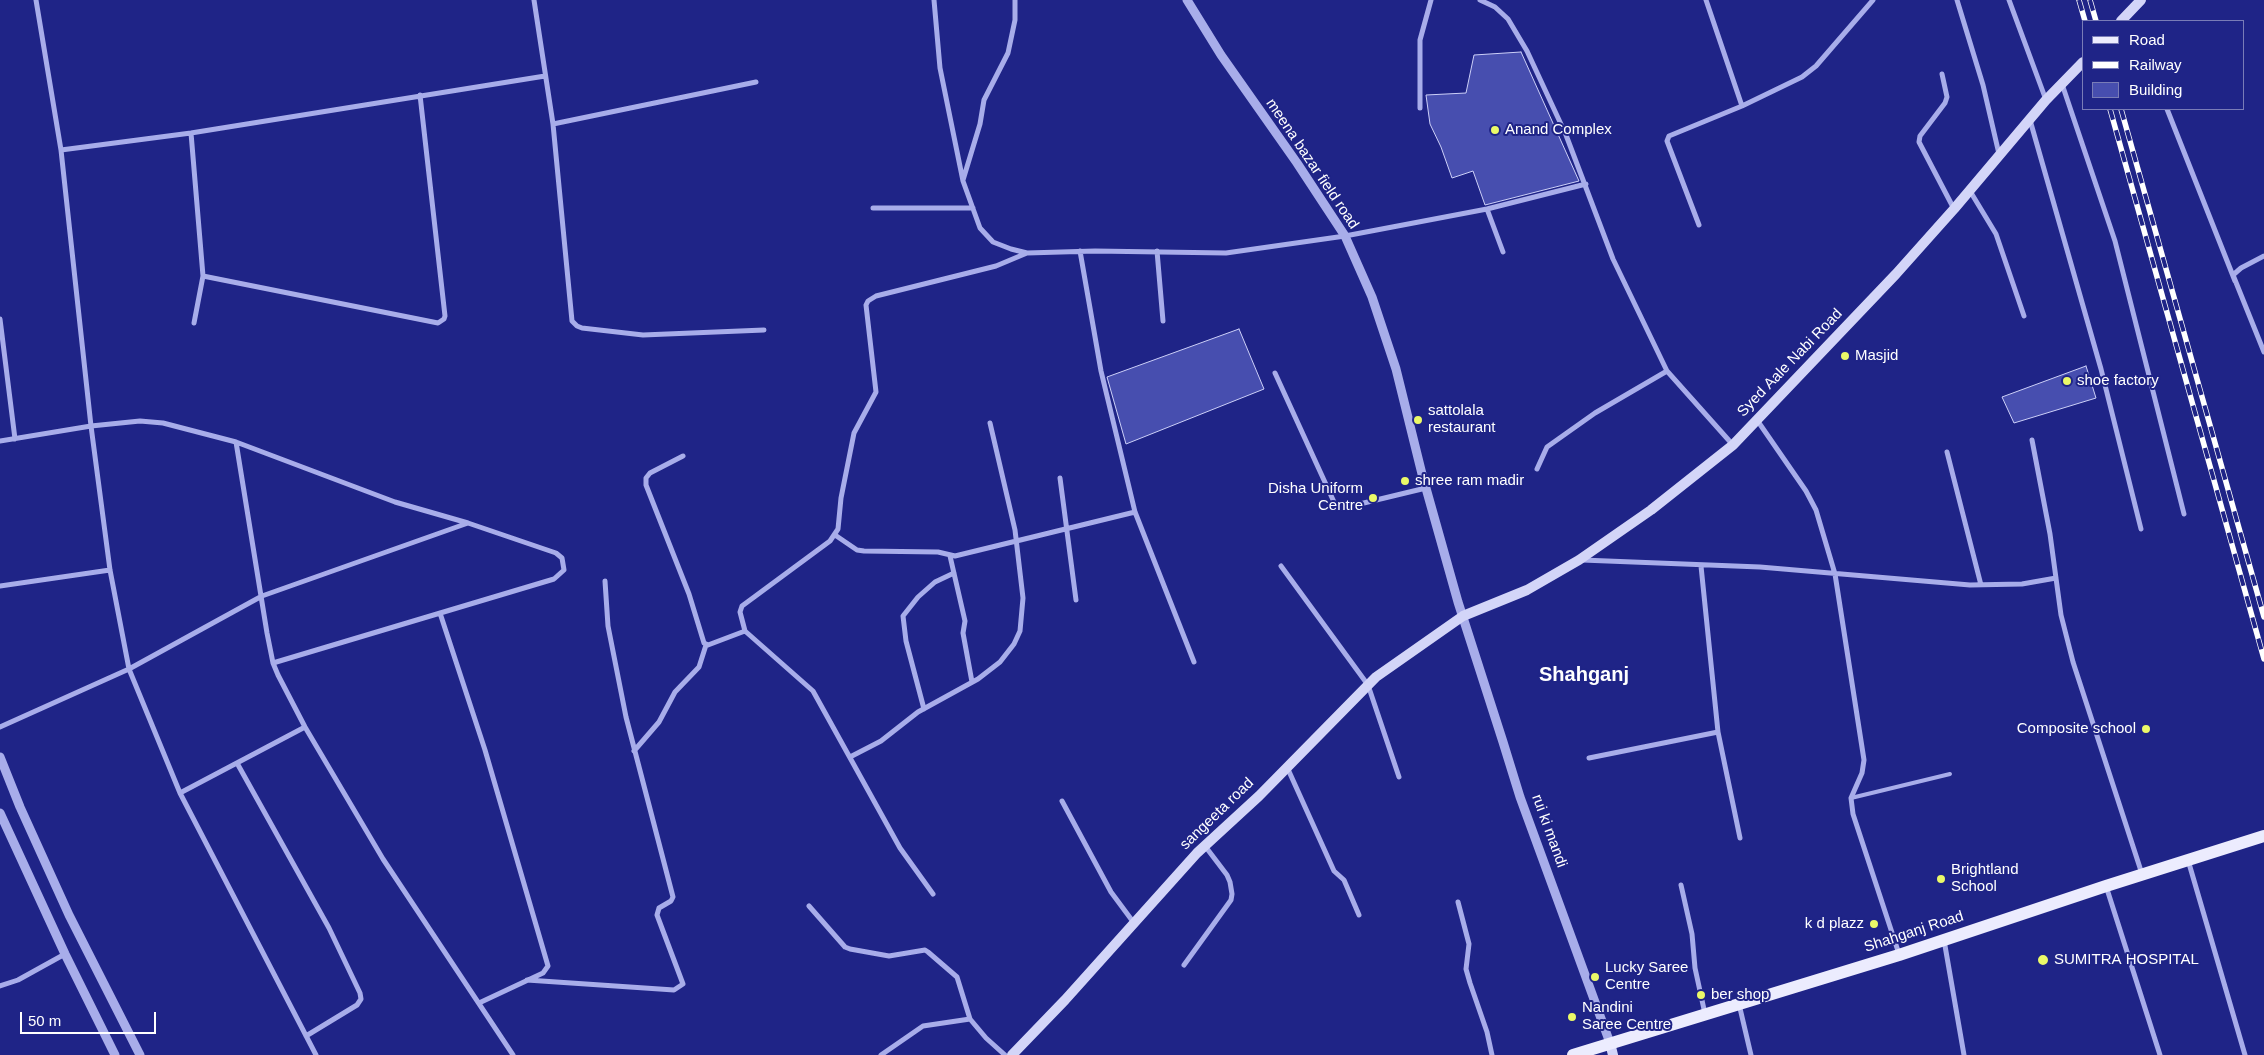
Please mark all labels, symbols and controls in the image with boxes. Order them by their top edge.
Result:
legend [2082,20,2244,110]
text: Road [2129,31,2165,48]
text: Railway [2129,56,2182,73]
text: Building [2129,81,2182,98]
street label: meena bazar field road [1262,95,1362,233]
place label: Anand Complex [1505,121,1612,139]
marker: Anand Complex [1489,124,1501,136]
street label: Syed Aale Nabi Road [1734,305,1846,421]
place label: Masjid [1855,347,1898,365]
marker: Masjid [1839,350,1851,362]
place label: shoe factory [2077,372,2159,390]
marker: shoe factory [2061,375,2073,387]
place label: sattolala restaurant [1428,402,1496,437]
marker: sattolala restaurant [1412,414,1424,426]
place label: shree ram madir [1415,472,1524,490]
marker: shree ram madir [1399,475,1411,487]
place label: Disha Uniform Centre [1268,480,1363,515]
marker: Disha Uniform Centre [1367,492,1379,504]
district label: Shahganj [1539,663,1629,687]
place label: Composite school [2017,720,2136,738]
marker: Composite school [2140,723,2152,735]
street label: sangeeta road [1176,774,1258,854]
street label: rui ki mandi [1527,792,1571,870]
place label: Brightland School [1951,861,2019,896]
marker: Brightland School [1935,873,1947,885]
street label: Shahganj Road [1862,907,1966,957]
place label: k d plazz [1805,915,1864,933]
marker: k d plazz [1868,918,1880,930]
place label: SUMITRA HOSPITAL [2054,951,2199,969]
marker: SUMITRA HOSPITAL [2036,953,2050,967]
place label: Lucky Saree Centre [1605,959,1688,994]
marker: Lucky Saree Centre [1589,971,1601,983]
place label: ber shop [1711,986,1769,1004]
marker: ber shop [1695,989,1707,1001]
place label: Nandini Saree Centre [1582,999,1671,1034]
scale bar [22,1002,159,1034]
marker: Nandini Saree Centre [1566,1011,1578,1023]
text: 50 m [28,1012,61,1029]

